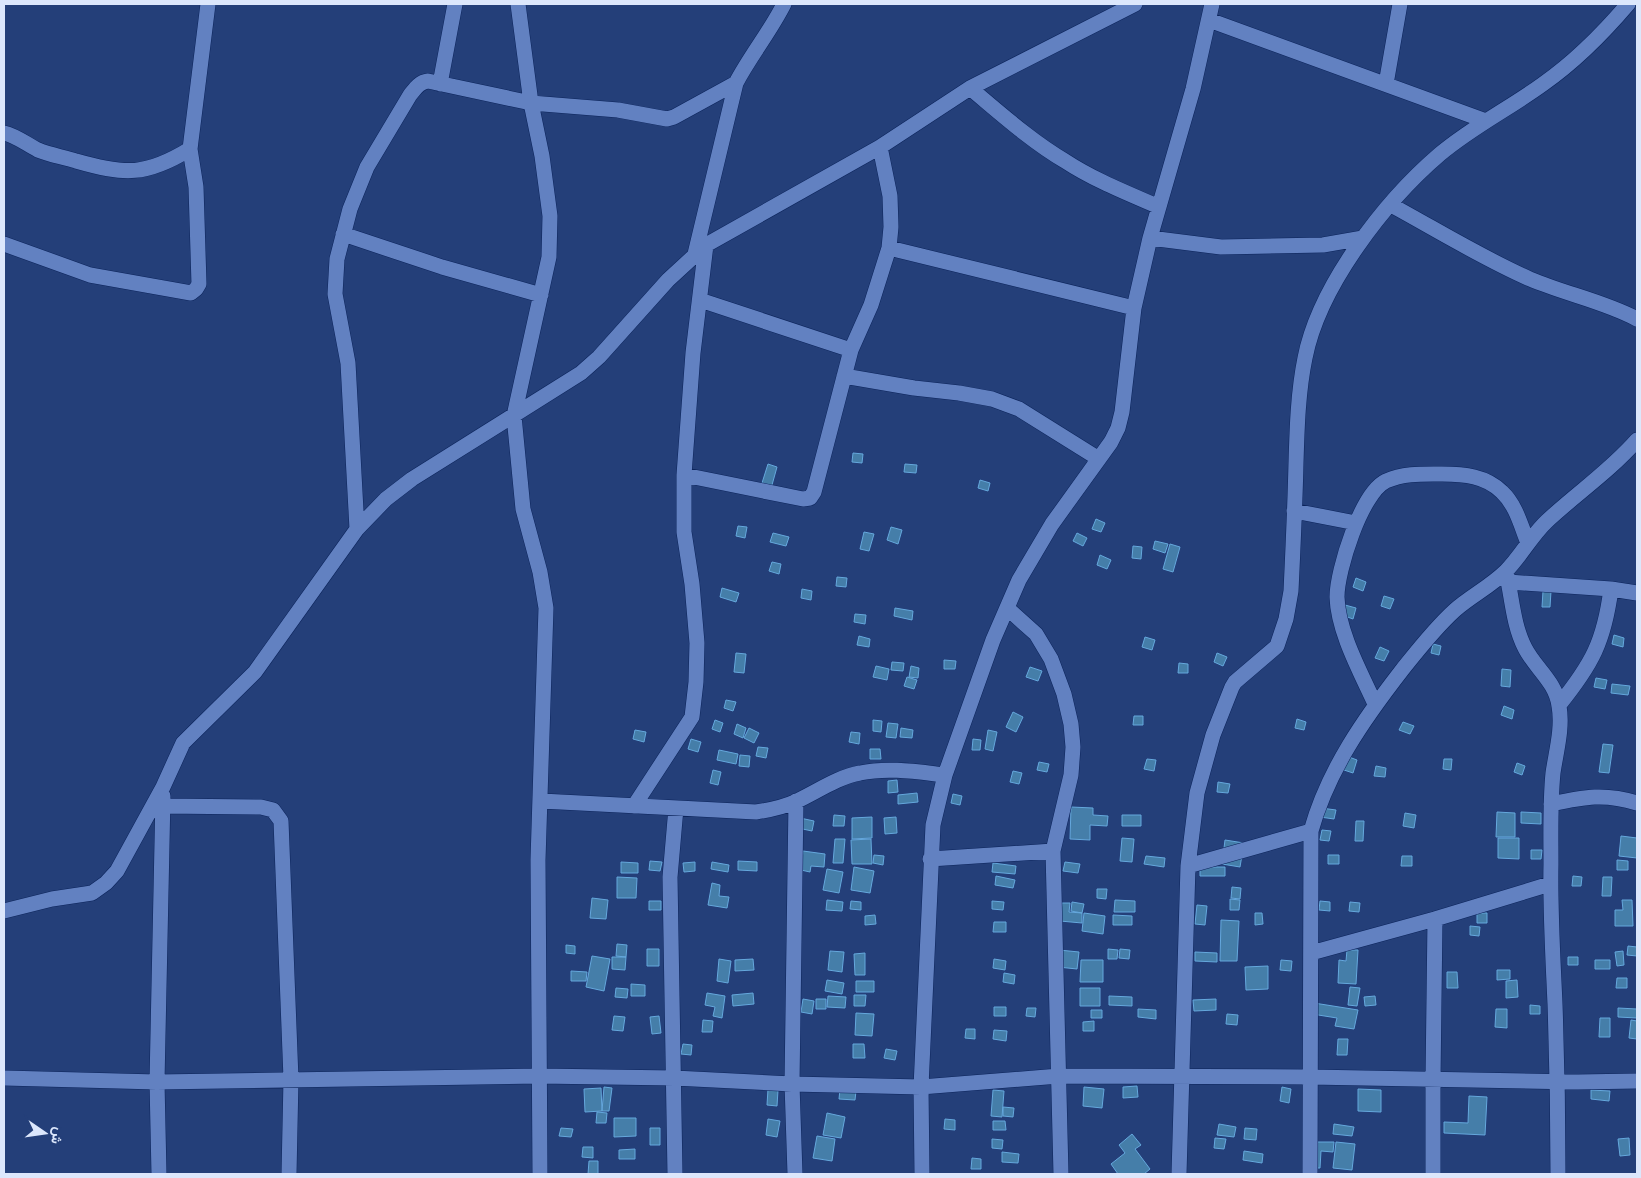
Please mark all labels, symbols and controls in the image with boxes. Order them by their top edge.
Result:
north arrow [20,1108,70,1158]
text: ش [47,1126,68,1146]

